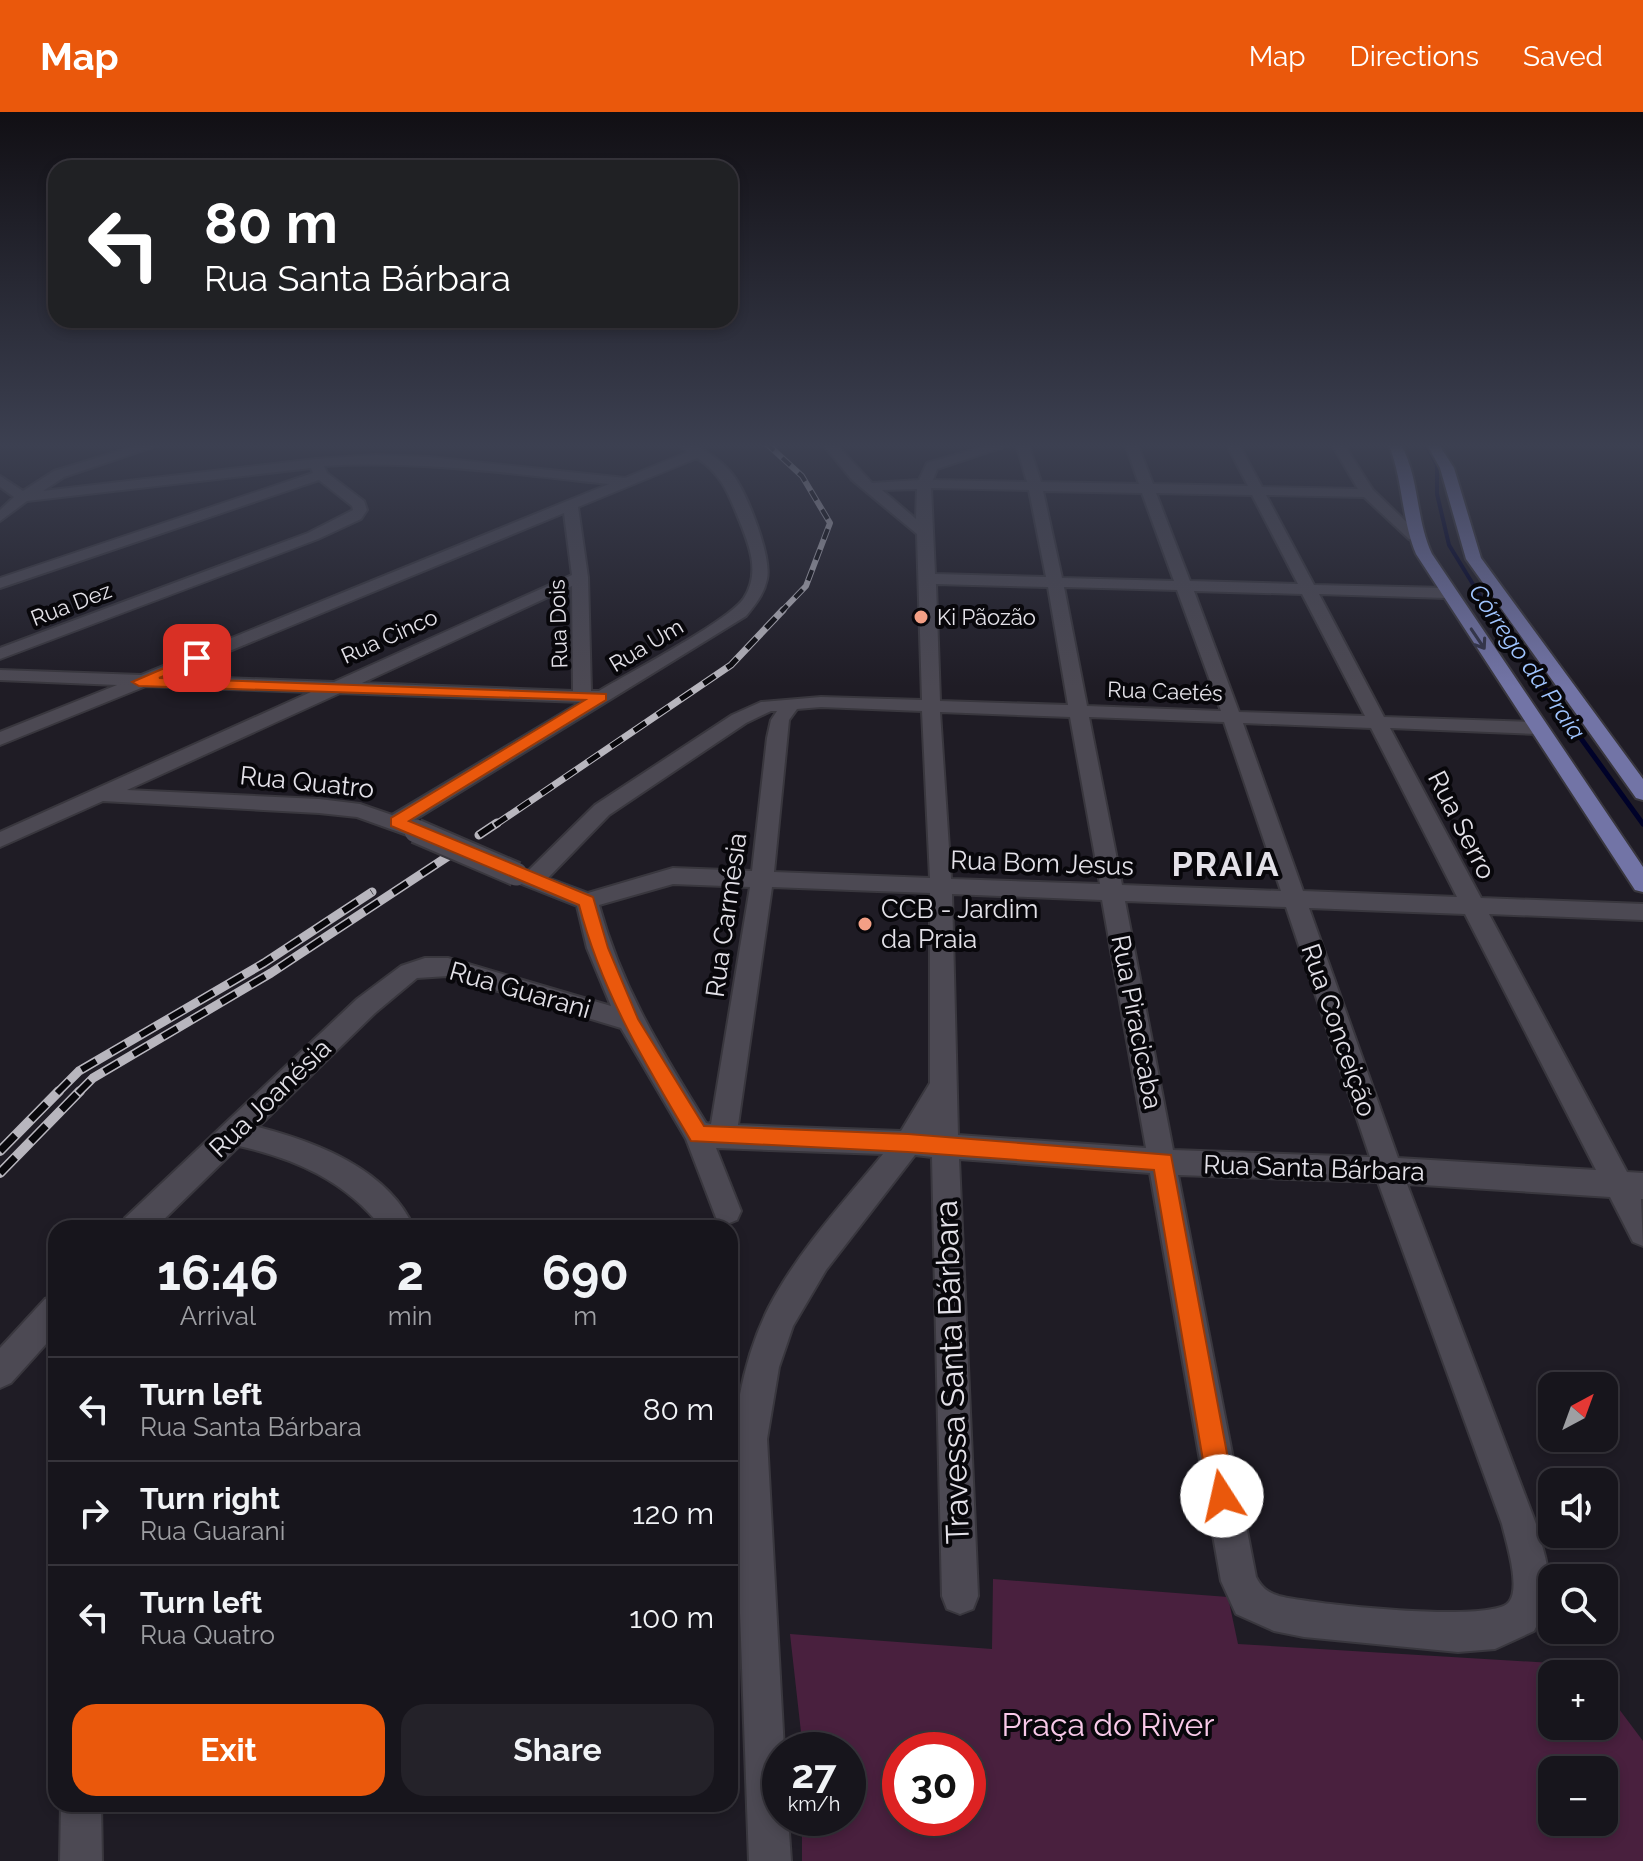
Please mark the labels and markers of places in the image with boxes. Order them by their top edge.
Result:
place label: Ki Pãozão [937,604,1036,630]
marker: Ki Pãozão [912,608,930,626]
pin [163,624,231,692]
place label: CCB - Jardim da Praia [881,894,1038,954]
marker: CCB - Jardim da Praia [856,915,874,933]

